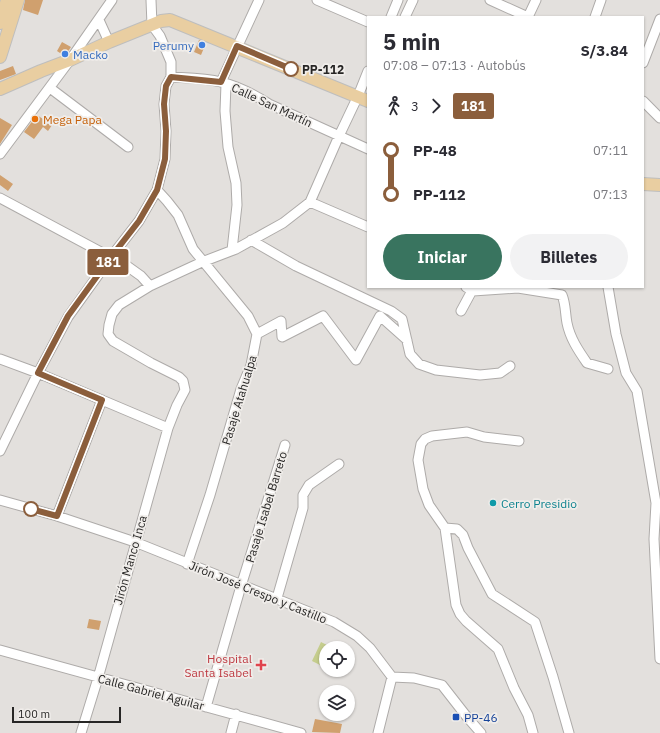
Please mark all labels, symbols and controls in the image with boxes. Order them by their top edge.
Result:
text: 5 min [383,27,440,56]
place label: Perumy [153,38,194,53]
marker: Perumy [197,40,207,50]
text: S/3.84 [581,41,628,60]
place label: Macko [73,47,108,62]
marker: Macko [60,49,70,59]
text: 07:08 – 07:13 · Autobús [383,57,526,74]
marker: PP-112 [283,61,299,77]
place label: PP-112 [302,62,344,77]
street label: Calle San Martín [229,80,315,130]
icon: walk [383,95,405,117]
icon: forward [425,95,447,117]
text: 181 [461,97,486,115]
text: 3 [411,98,419,115]
place label: Mega Papa [43,112,102,127]
marker: Mega Papa [30,114,40,124]
text: PP-48 [413,141,457,160]
text: 07:11 [593,142,628,159]
text: PP-112 [413,185,466,204]
text: 07:13 [593,186,628,203]
button: Iniciar [383,234,502,280]
button: Billetes [510,234,628,280]
line badge: 181 [85,249,131,275]
text: 181 [95,253,121,271]
street label: Pasaje Atahualpa [218,353,260,447]
street label: Pasaje Isabel Barreto [242,449,290,564]
place label: Cerro Presidio [501,496,577,511]
marker: Cerro Presidio [488,498,498,508]
unlabelled marker [23,501,39,517]
street label: Jirón Manco Inca [110,513,150,606]
street label: Jirón José Crespo y Castillo [187,557,329,627]
map controls [319,641,355,721]
button: locate [319,641,355,677]
place label: Hospital Santa Isabel [184,651,252,680]
marker: Hospital Santa Isabel [255,659,267,671]
street label: Calle Gabriel Aguilar [96,671,206,714]
button: layers [319,685,355,721]
scale bar [12,705,121,724]
text: 100 m [18,707,50,721]
place label: PP-46 [464,710,498,725]
marker: PP-46 [451,712,461,722]

